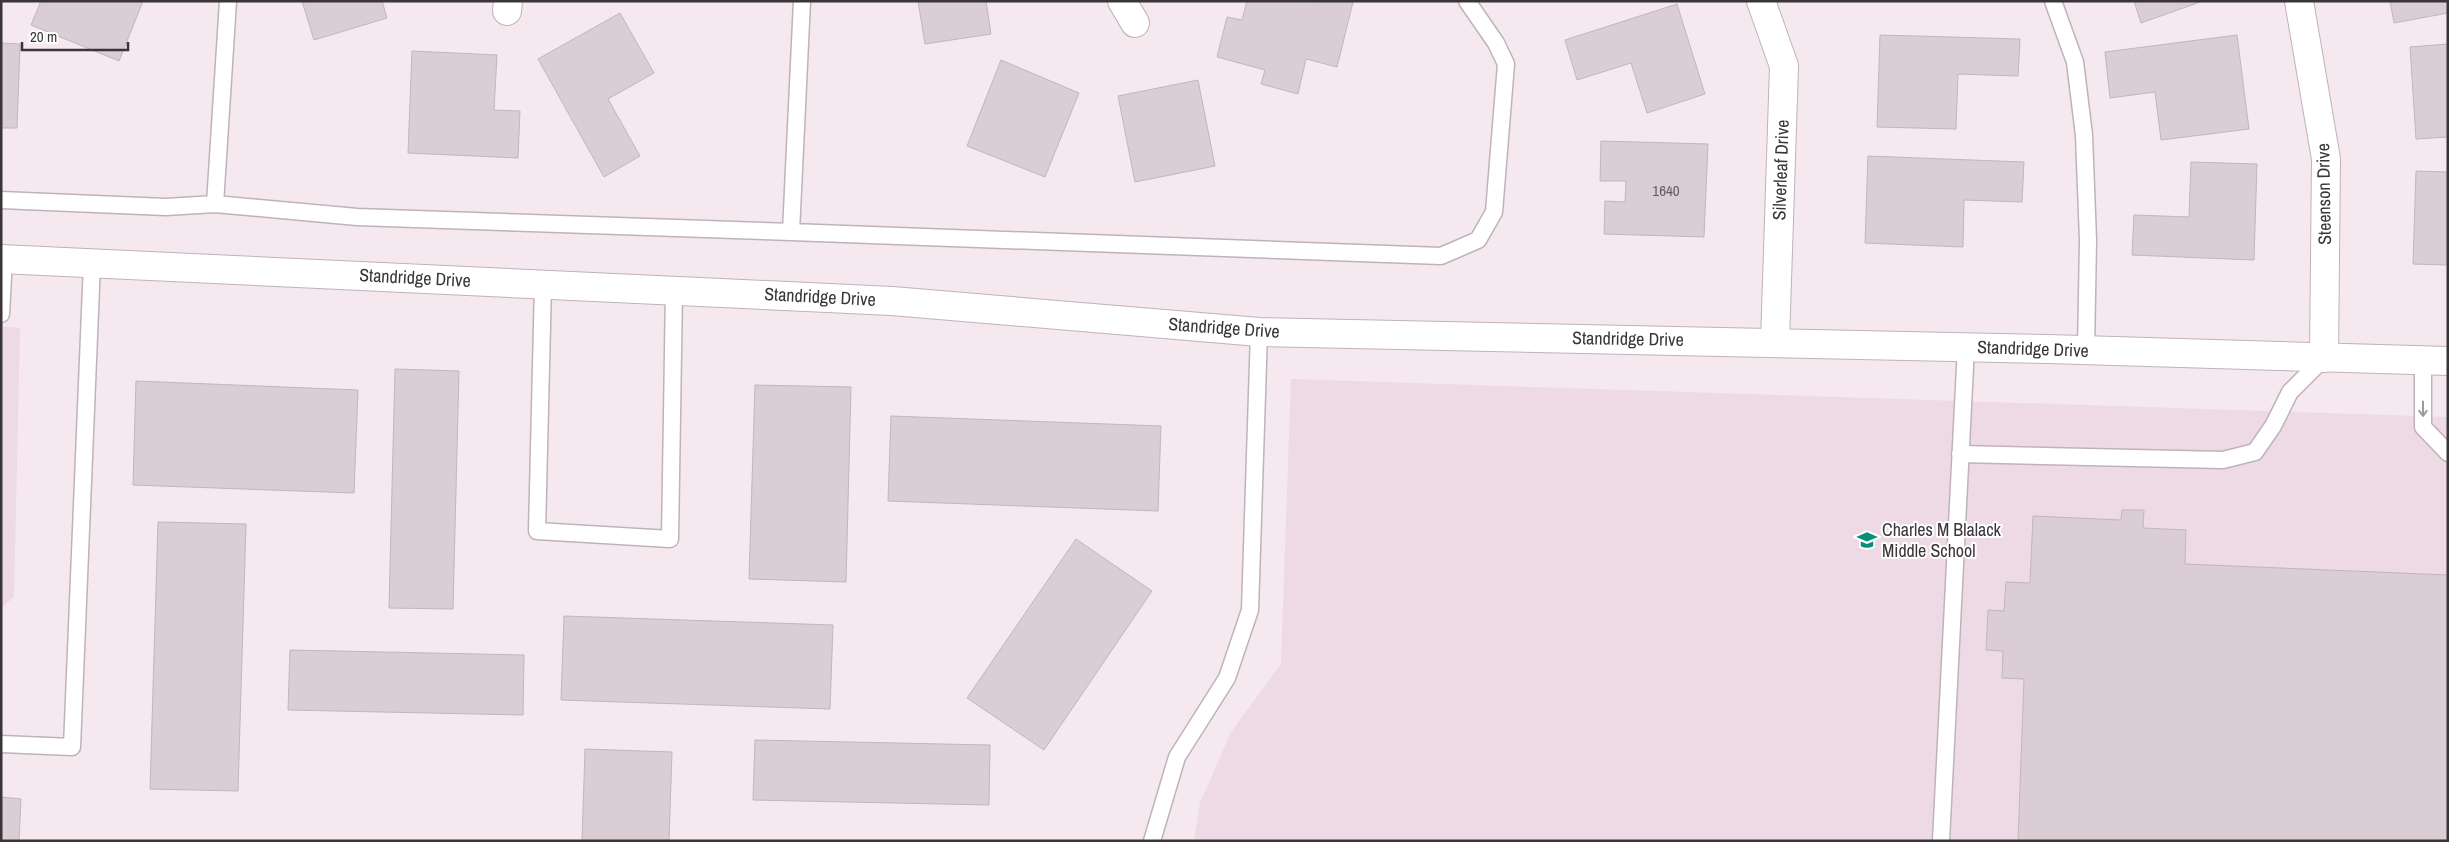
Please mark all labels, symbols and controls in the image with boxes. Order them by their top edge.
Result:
scale bar [22,20,129,52]
text: 20 m [30,26,57,47]
street label: Silverleaf Drive [1766,119,1795,221]
street label: Steenson Drive [2310,143,2337,245]
house number: 1640 [1652,180,1680,201]
street label: Standridge Drive [359,262,471,293]
street label: Standridge Drive [764,281,876,312]
street label: Standridge Drive [1168,311,1281,344]
street label: Standridge Drive [1572,325,1684,352]
street label: Standridge Drive [1977,334,2089,363]
one-way arrow [2418,400,2428,417]
place label: Charles M Blalack Middle School [1882,517,2002,563]
school or university icon: Charles M Blalack Middle School [1856,529,1878,551]

